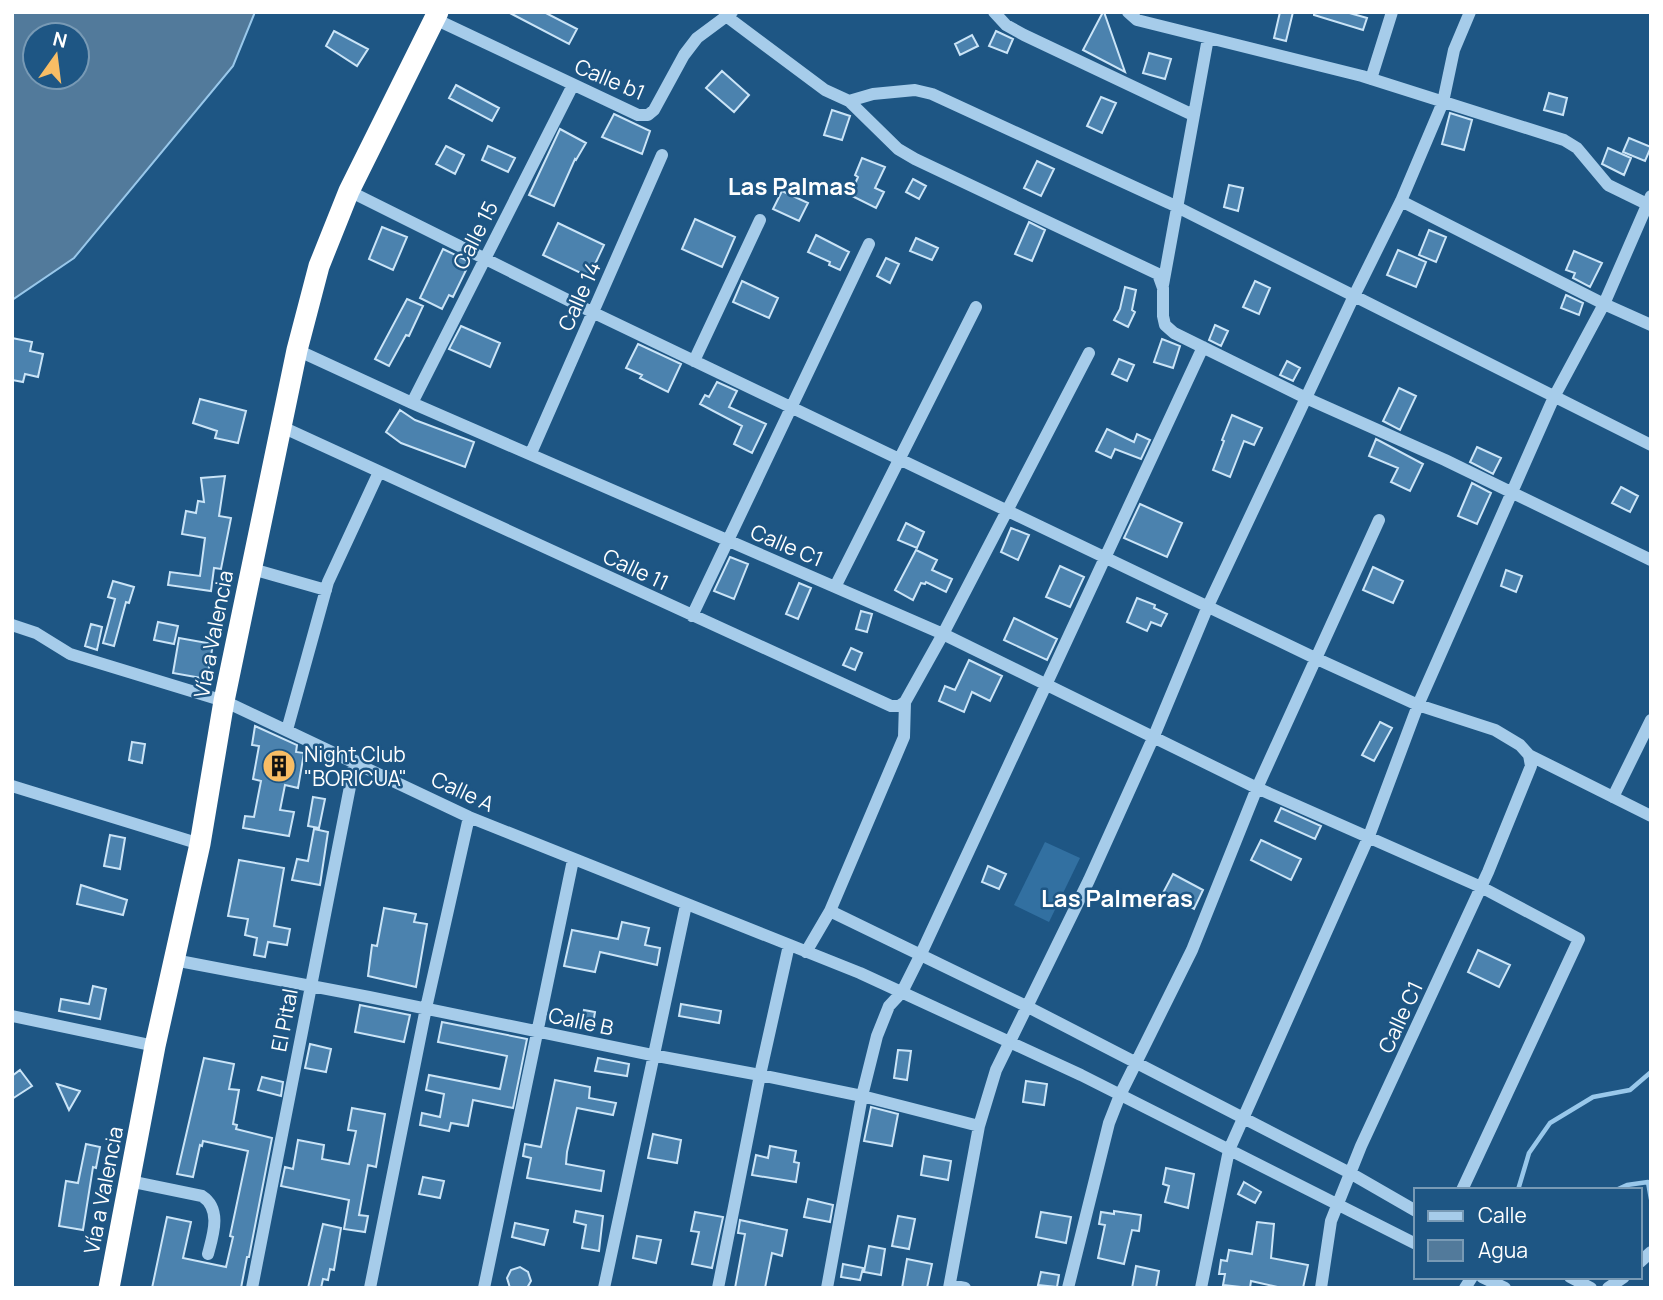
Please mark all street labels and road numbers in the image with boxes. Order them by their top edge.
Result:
street label: Calle b1 [571,52,649,106]
street label: Calle 15 [446,196,504,274]
street label: Calle 14 [551,257,607,335]
street label: Calle C1 [746,517,828,573]
street label: Calle 11 [599,542,673,596]
street label: Vía a Valencia [187,568,239,700]
street label: Calle A [427,764,499,818]
street label: Calle C1 [1371,977,1429,1057]
street label: El Pital [264,986,304,1054]
street label: Calle B [546,1000,616,1042]
street label: Vía a Valencia [77,1124,129,1256]

